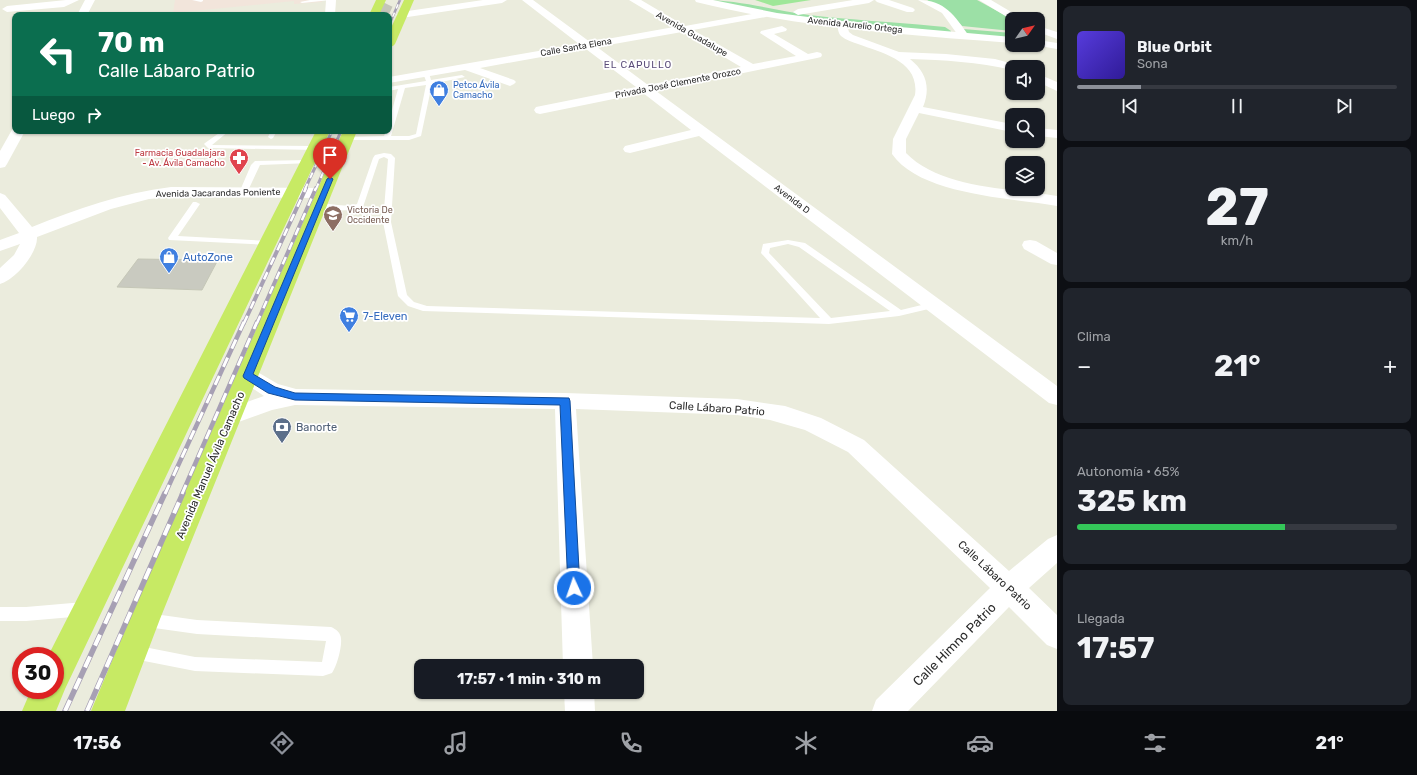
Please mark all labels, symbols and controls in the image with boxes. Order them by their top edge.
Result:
street label: Avenida Guadalupe [655,10,729,58]
north arrow [1005,12,1045,52]
map controls [1005,12,1045,196]
street label: Avenida Aurelio Ortega [807,15,903,35]
text: 70 m [98,26,165,59]
icon: left [32,28,84,80]
street label: Calle Santa Elena [540,36,613,58]
text: Blue Orbit [1137,38,1212,56]
text: Sona [1137,56,1168,71]
district label: EL CAPULLO [604,59,672,71]
text: Calle Lábaro Patrio [98,60,255,82]
button: sound [1005,60,1045,100]
street label: Privada José Clemente Orozco [614,66,742,100]
shop icon: Petco Ávila Camacho [428,79,450,107]
place label: Petco Ávila Camacho [453,79,499,100]
icon: previous [1119,95,1141,117]
icon: pause [1226,95,1248,117]
icon: next [1333,95,1355,117]
icon: right [83,104,105,126]
text: Luego [32,106,75,124]
button: search [1005,108,1045,148]
pin [313,138,347,179]
icon: arrive [319,144,341,166]
pharmacy icon: Farmacia Guadalajara - Av. Ávila Camacho [228,147,250,175]
place label: Farmacia Guadalajara - Av. Ávila Camacho [135,148,225,168]
button: layers [1005,156,1045,196]
text: 27 [1205,176,1269,238]
street label: Avenida D [772,182,812,216]
street label: Avenida Jacarandas Poniente [156,187,280,199]
school or university icon: Victoria De Occidente [322,204,344,232]
place label: Victoria De Occidente [347,205,393,225]
text: km/h [1221,233,1253,248]
shop icon: AutoZone [158,246,180,274]
place label: AutoZone [183,251,233,264]
supermarket icon: 7-Eleven [338,305,360,333]
place label: 7-Eleven [363,310,408,323]
text: Clima [1077,329,1111,344]
text: 21° [1214,348,1261,384]
text: − [1077,353,1091,380]
text: + [1383,353,1397,380]
street label: Avenida Manuel Ávila Camacho [173,390,247,541]
street label: Calle Lábaro Patrio [669,399,765,418]
bank icon: Banorte [271,416,293,444]
place label: Banorte [296,421,337,434]
text: Autonomía · 65% [1077,464,1179,479]
text: 325 km [1077,483,1187,519]
street label: Calle Lábaro Patrio [955,538,1034,613]
position arrow [553,567,595,609]
street label: Calle Himno Patrio [910,600,999,689]
text: Llegada [1077,611,1125,626]
text: 17:57 [1077,630,1154,666]
speed limit sign: 30 [12,647,64,699]
text: 17:57 · 1 min · 310 m [457,670,601,688]
icon: directions [268,729,296,757]
icon: music [442,729,470,757]
icon: phone [617,729,645,757]
icon: climate [792,729,820,757]
icon: car [966,729,994,757]
icon: filters [1141,729,1169,757]
text: 17:56 [73,732,121,754]
text: 21° [1316,732,1344,754]

